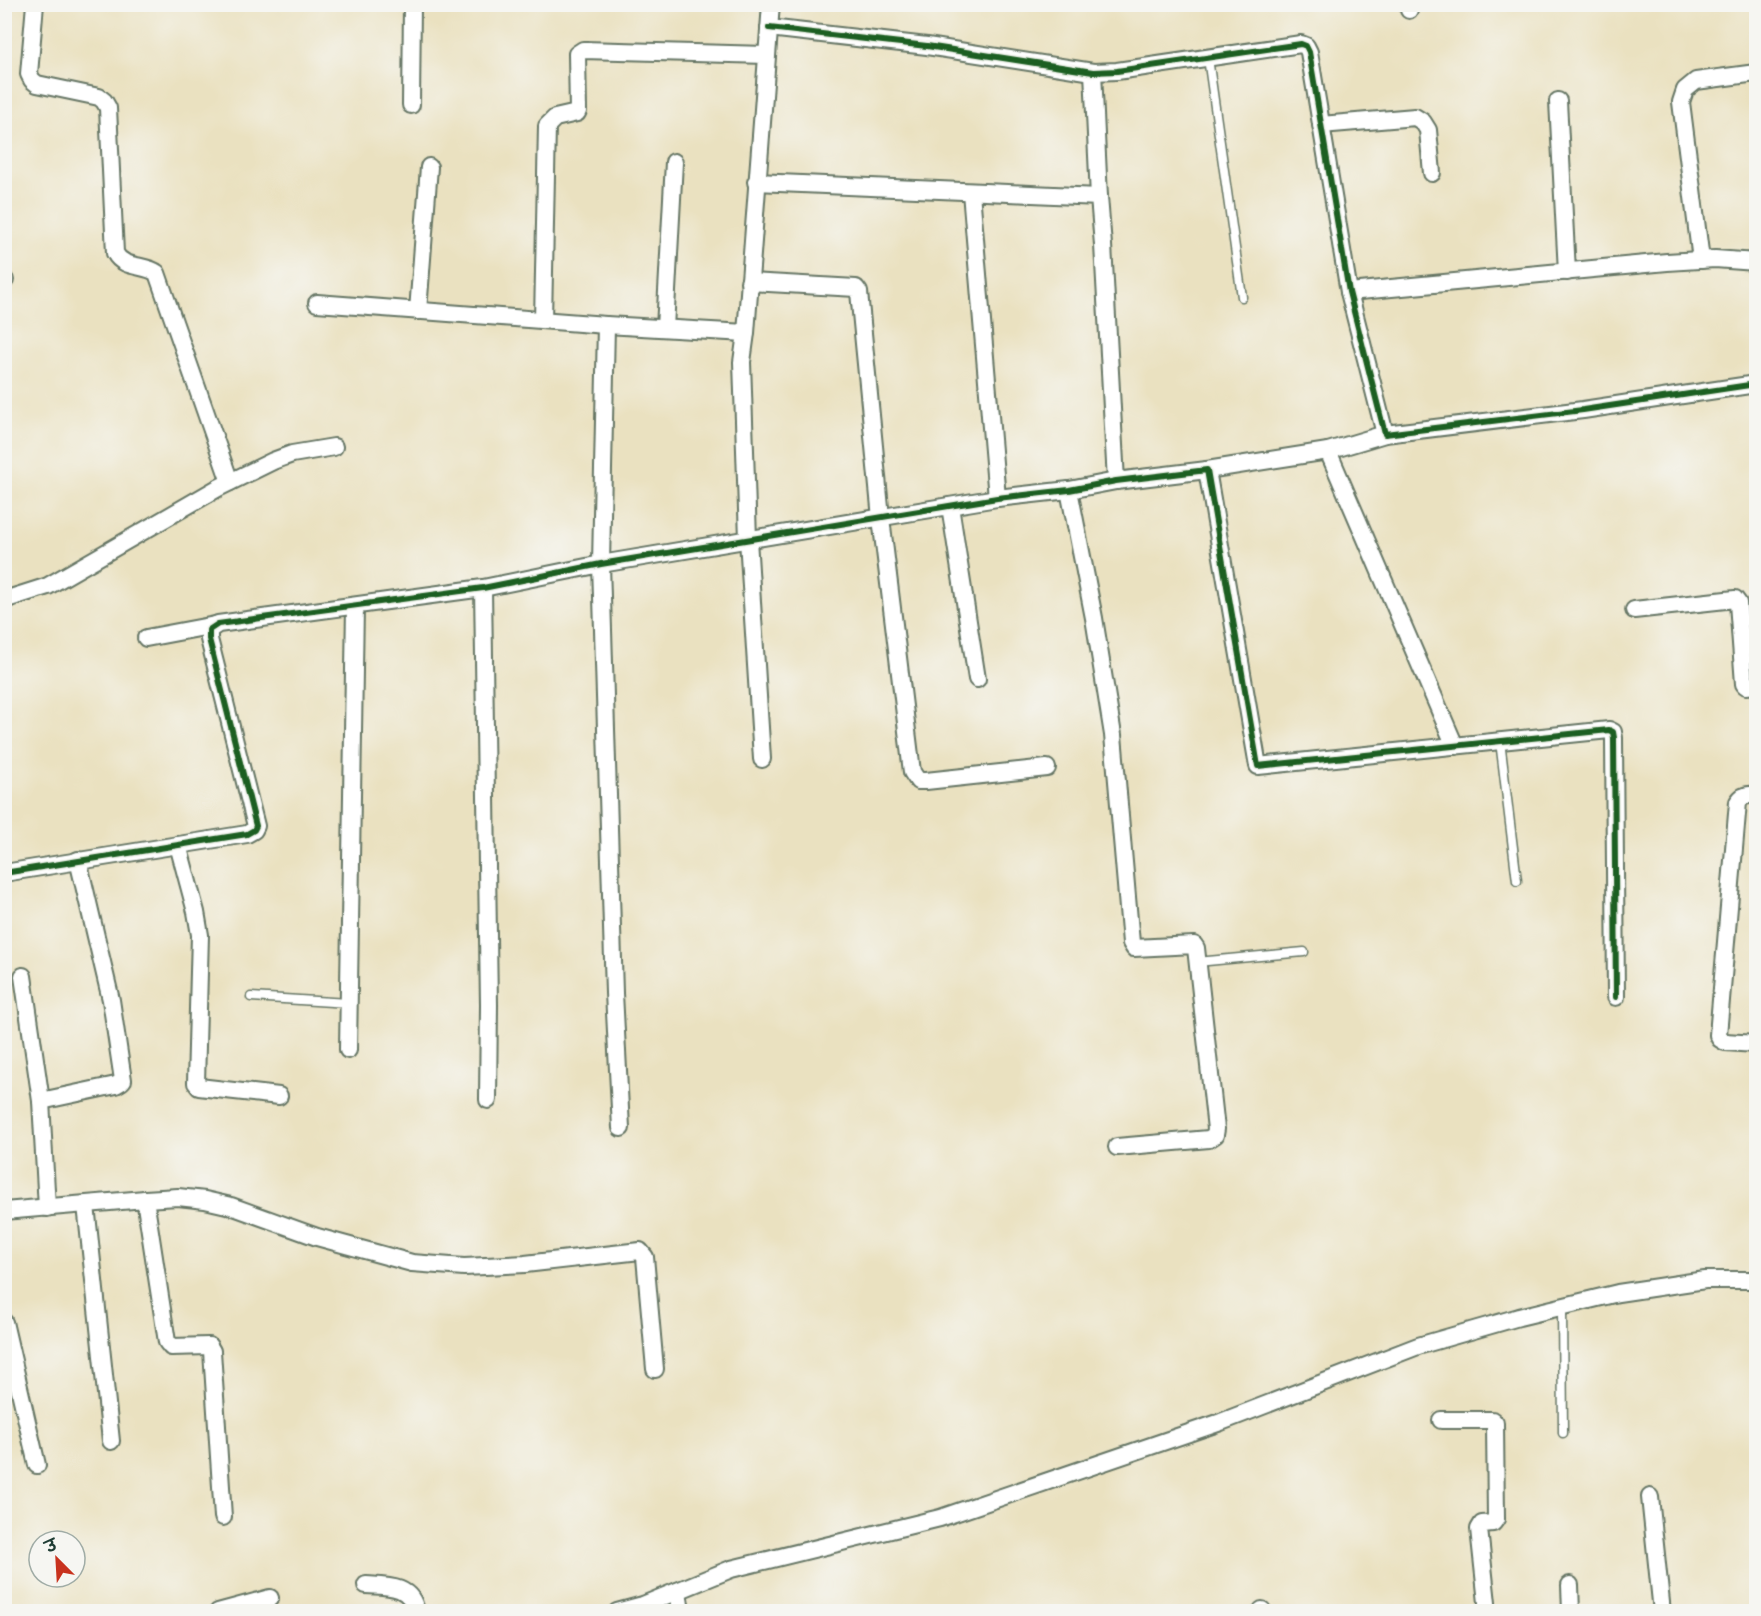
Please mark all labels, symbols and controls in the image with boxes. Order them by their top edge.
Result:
north arrow [27,1529,87,1589]
text: उ [40,1533,61,1557]

